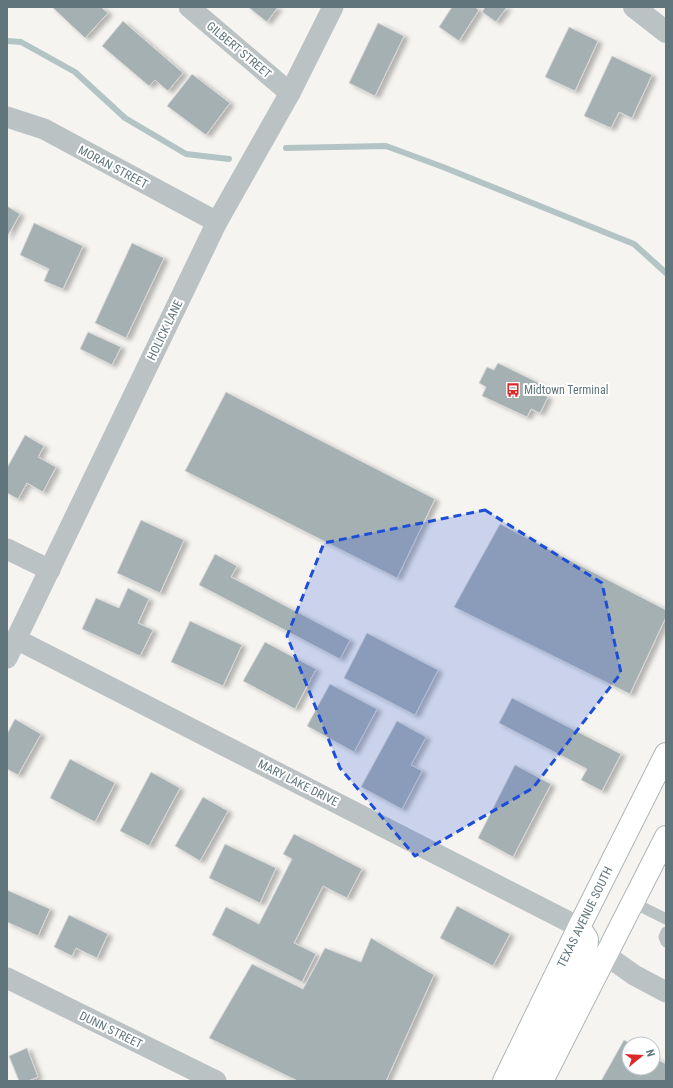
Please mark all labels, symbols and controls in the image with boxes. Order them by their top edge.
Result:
street label: GILBERT STREET [204,19,274,81]
street label: MORAN STREET [76,143,150,191]
street label: HOLICK LANE [144,297,186,363]
bus stop icon: Midtown Terminal [505,382,521,398]
place label: Midtown Terminal [524,383,608,397]
street label: MARY LAKE DRIVE [256,757,340,809]
street label: TEXAS AVENUE SOUTH [554,864,616,970]
street label: DUNN STREET [77,1009,145,1051]
north arrow [621,1036,661,1076]
text: N [643,1048,657,1059]

